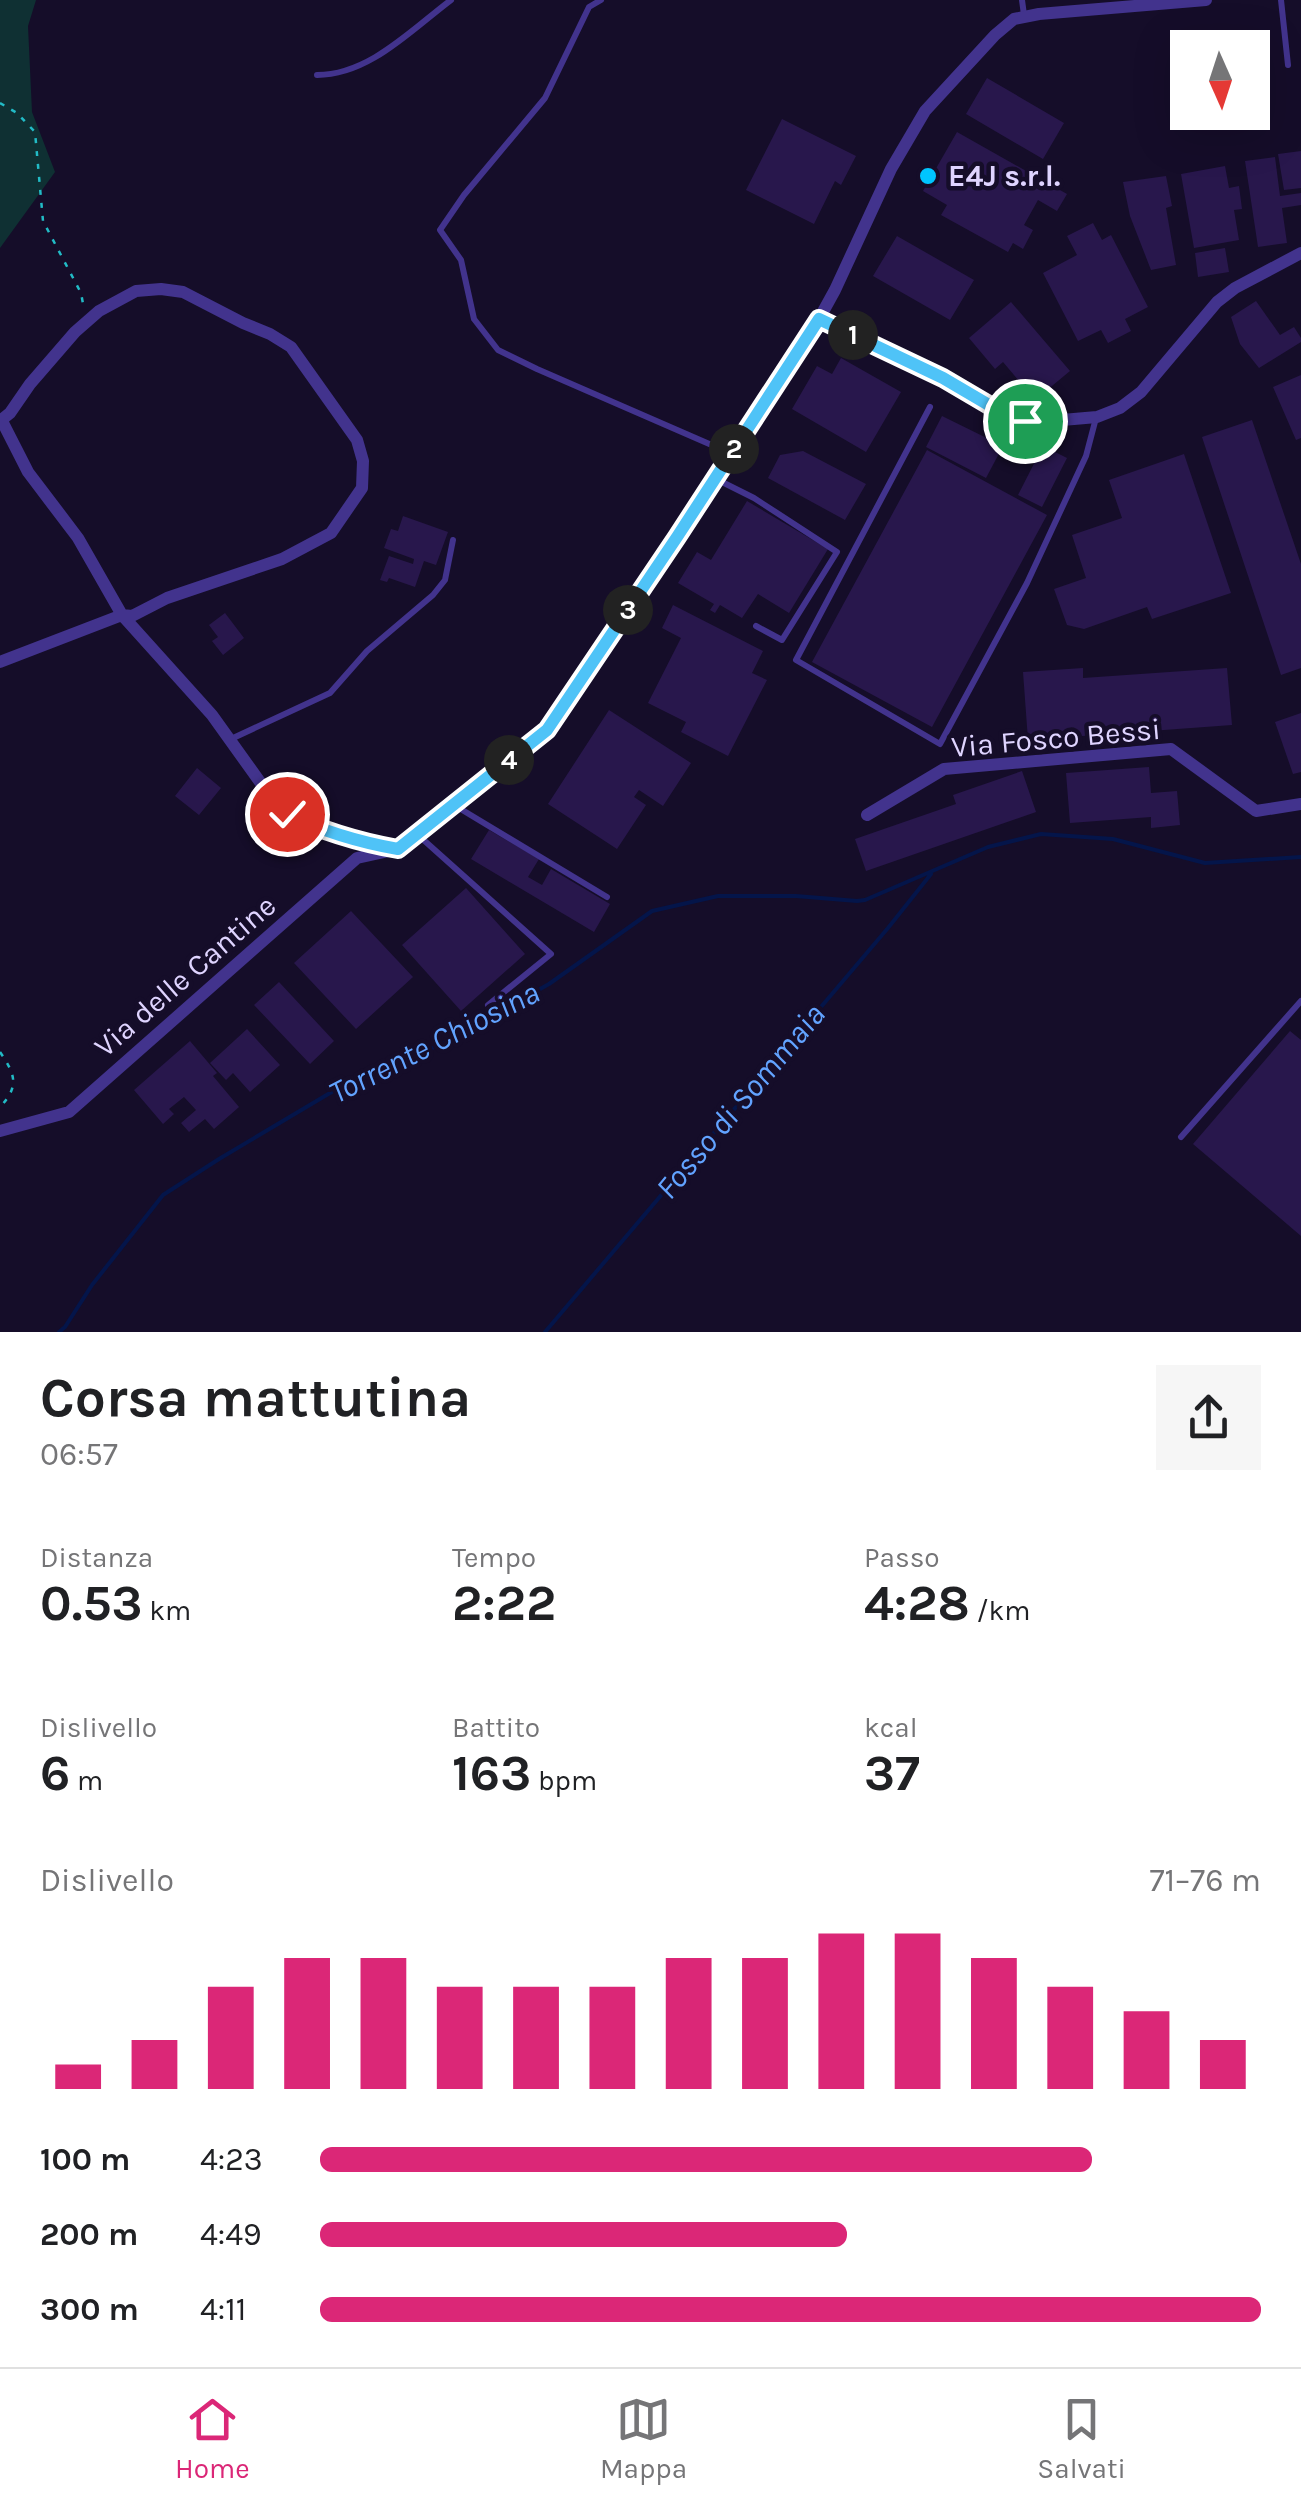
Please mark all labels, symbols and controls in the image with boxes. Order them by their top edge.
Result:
north arrow [1170,30,1270,130]
map controls [1170,30,1270,130]
place label: E4J s.r.l. [948,158,1060,194]
marker: E4J s.r.l. [917,165,939,187]
pin: 1 [828,310,878,360]
text: 1 [848,318,858,351]
pin [983,379,1068,464]
icon: arrive [998,394,1053,449]
pin: 2 [709,424,759,474]
text: 2 [726,432,742,465]
pin: 3 [603,585,653,635]
text: 3 [619,593,637,626]
street label: Via Fosco Bessi [950,711,1162,765]
pin: 4 [484,735,534,785]
text: 4 [501,743,517,776]
pin [245,772,330,857]
icon: check [260,787,315,842]
street label: Via delle Cantine [87,887,283,1065]
water label: Torrente Chiosina [323,973,546,1111]
water label: Fosso di Sommaia [648,996,833,1206]
button: share [1156,1365,1261,1470]
text: Corsa mattutina [40,1366,471,1430]
text: 06:57 [40,1436,118,1473]
text: Distanza [40,1541,153,1574]
text: Tempo [452,1541,536,1574]
text: Passo [864,1541,940,1574]
text: 0.53 [40,1574,143,1633]
text: 2:22 [452,1574,556,1633]
text: 4:28 [864,1574,970,1633]
text: km [143,1594,191,1627]
text: /km [970,1594,1031,1627]
text: Dislivello [40,1711,157,1744]
text: Battito [452,1711,540,1744]
text: kcal [864,1711,917,1744]
text: 6 [40,1744,70,1803]
text: 163 [452,1744,531,1803]
text: 37 [864,1744,920,1803]
text: m [70,1764,103,1797]
text: bpm [531,1764,597,1797]
text: Dislivello [40,1862,174,1899]
text: 71–76 m [1149,1862,1261,1899]
text: 100 m [40,2141,130,2178]
text: 4:23 [200,2141,263,2178]
text: 200 m [40,2216,138,2253]
text: 4:49 [200,2216,262,2253]
text: 300 m [40,2291,139,2328]
text: 4:11 [200,2291,246,2328]
tab: Home [175,2392,250,2485]
tab: Mappa [600,2392,687,2485]
tab: Salvati [1037,2392,1126,2485]

